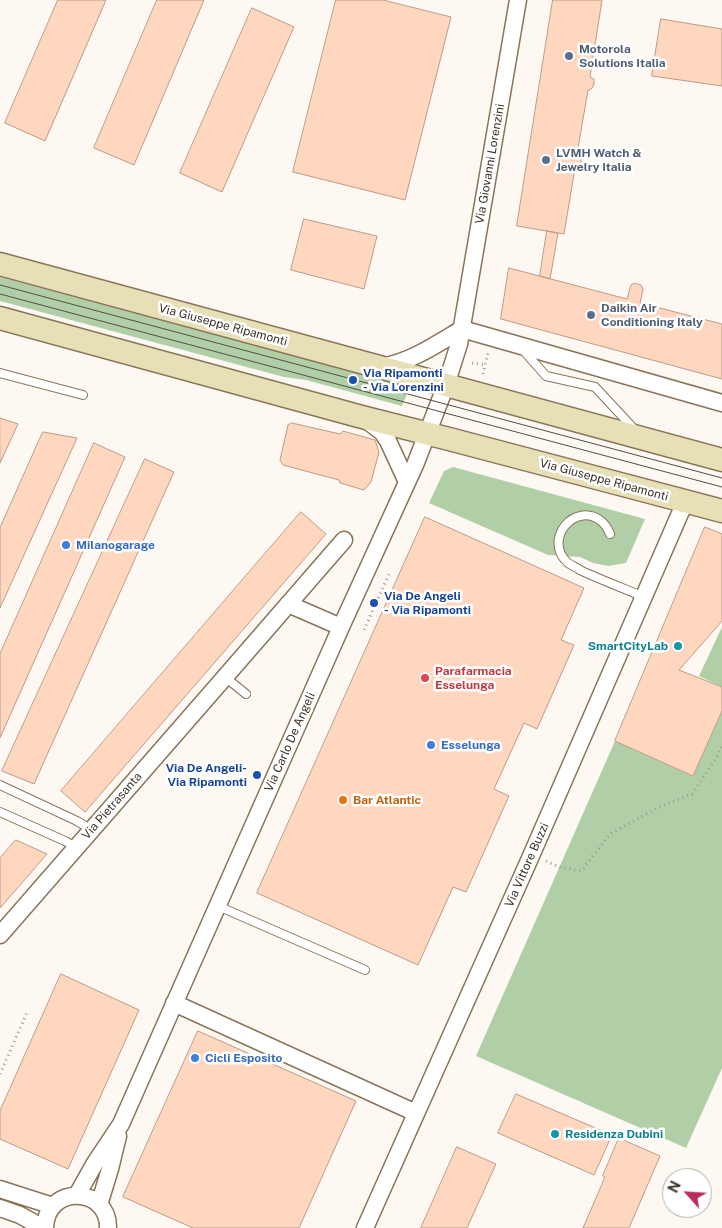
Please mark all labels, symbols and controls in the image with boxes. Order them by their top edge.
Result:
place label: Motorola Solutions Italia [579,42,666,70]
marker: Motorola Solutions Italia [563,50,575,62]
street label: Via Giovanni Lorenzini [472,103,508,225]
place label: LVMH Watch & Jewelry Italia [556,146,642,174]
marker: LVMH Watch & Jewelry Italia [540,154,552,166]
street label: Via Giuseppe Ripamonti [157,301,289,349]
place label: Daikin Air Conditioning Italy [601,301,703,329]
marker: Daikin Air Conditioning Italy [585,309,597,321]
place label: Via Ripamonti - Via Lorenzini [363,366,444,394]
marker: Via Ripamonti - Via Lorenzini [347,374,359,386]
street label: Via Giuseppe Ripamonti [538,456,670,504]
place label: Milanogarage [76,538,155,552]
marker: Milanogarage [60,539,72,551]
place label: Via De Angeli - Via Ripamonti [384,589,471,617]
marker: Via De Angeli - Via Ripamonti [368,597,380,609]
place label: SmartCityLab [588,639,668,653]
marker: SmartCityLab [672,640,684,652]
place label: Parafarmacia Esselunga [435,664,512,692]
marker: Parafarmacia Esselunga [419,672,431,684]
street label: Via Carlo De Angeli [262,690,318,794]
place label: Esselunga [441,738,500,752]
marker: Esselunga [425,739,437,751]
place label: Via De Angeli- Via Ripamonti [166,761,247,789]
marker: Via De Angeli- Via Ripamonti [251,769,263,781]
street label: Via Pietrasanta [79,770,145,842]
place label: Bar Atlantic [353,793,421,807]
marker: Bar Atlantic [337,794,349,806]
street label: Via Vittore Buzzi [502,821,552,909]
place label: Cicli Esposito [205,1051,282,1065]
marker: Cicli Esposito [189,1052,201,1064]
place label: Residenza Dubini [565,1127,663,1141]
marker: Residenza Dubini [549,1128,561,1140]
north arrow [662,1168,712,1218]
text: N [665,1178,684,1195]

